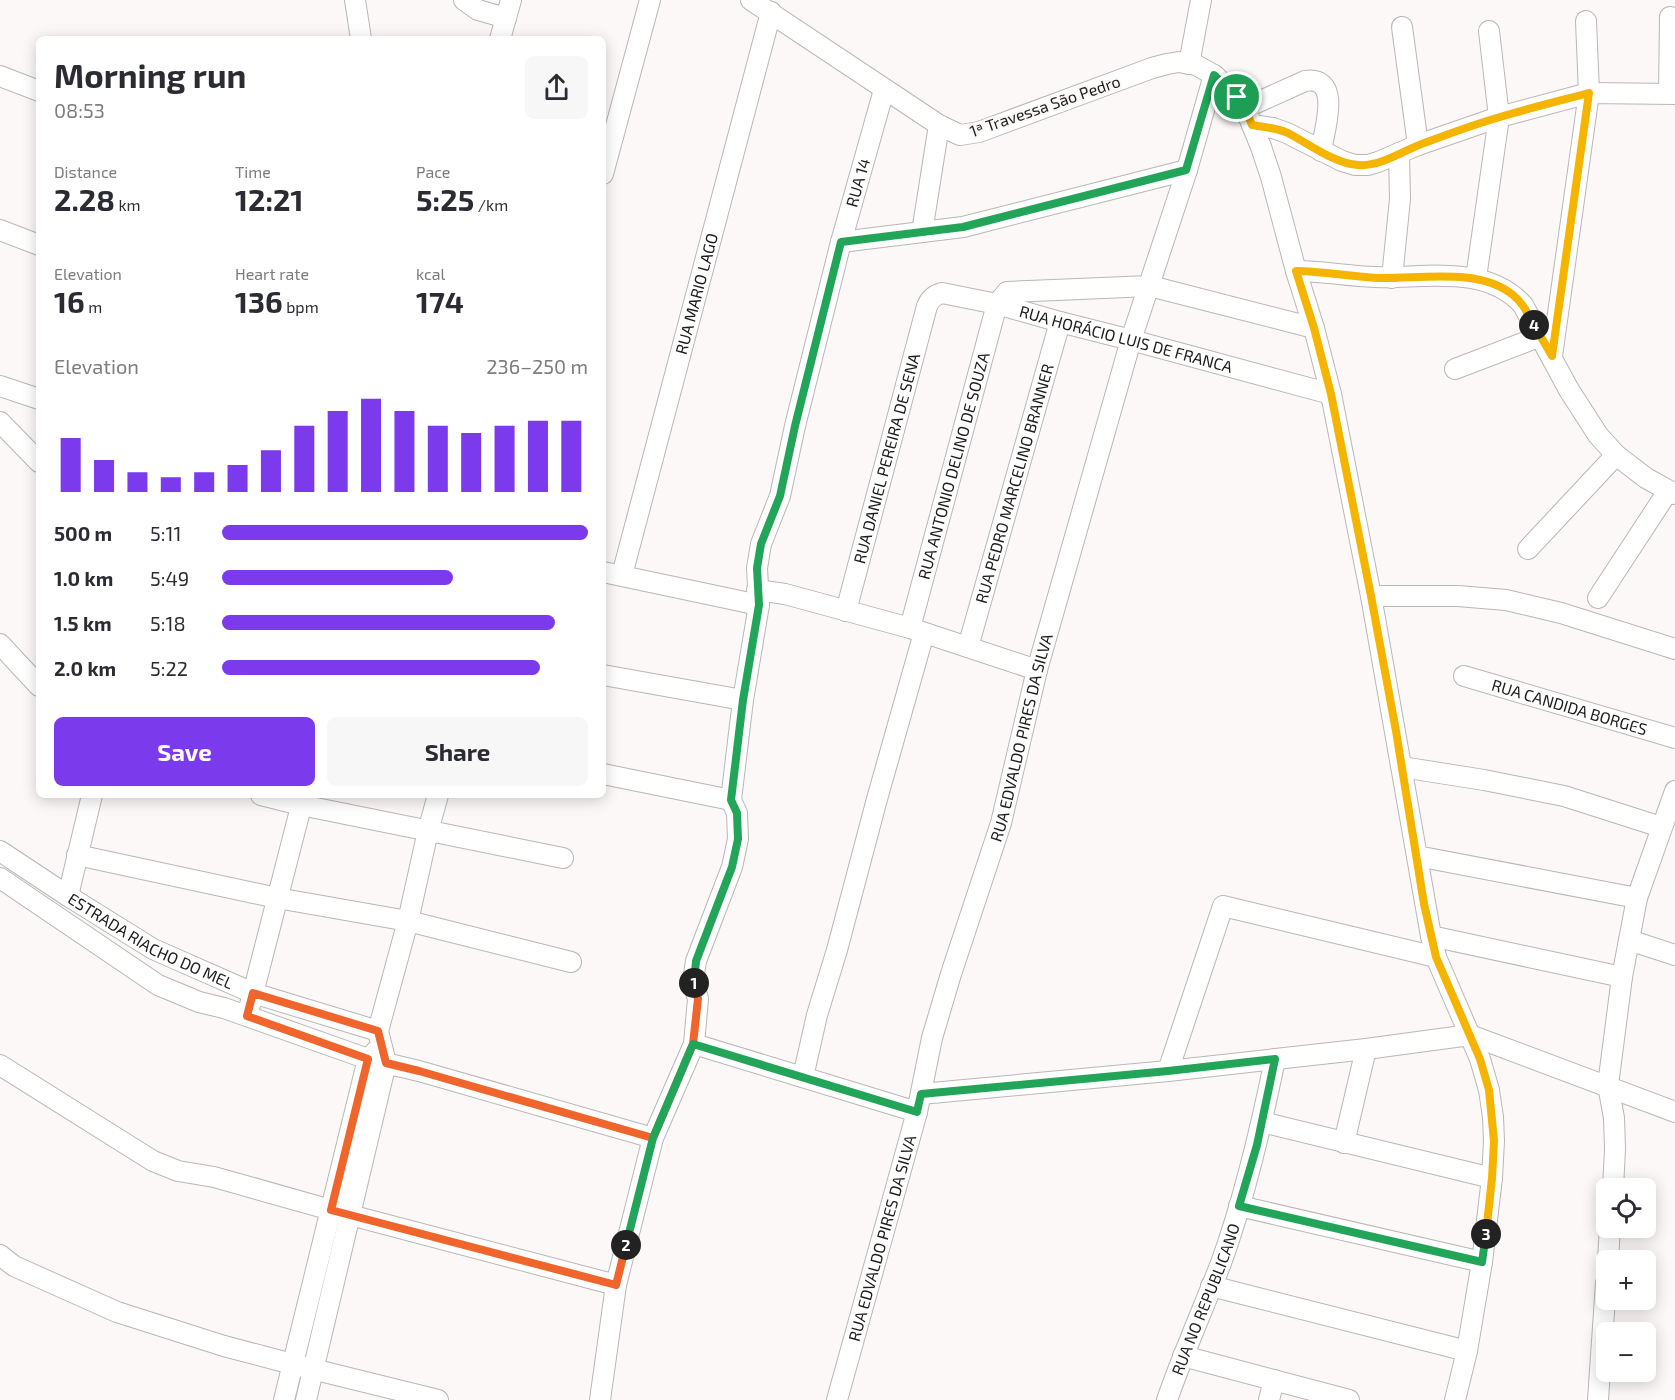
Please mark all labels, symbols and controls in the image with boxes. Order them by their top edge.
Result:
text: Morning run [54,55,246,95]
button: share [525,56,588,119]
street label: 1ª Travessa São Pedro [967,71,1123,140]
pin [1211,71,1262,122]
icon: arrive [1220,80,1253,113]
text: 08:53 [54,98,105,122]
street label: RUA 14 [841,156,873,209]
text: Distance [54,162,117,181]
text: Time [235,162,271,181]
text: Pace [416,162,450,181]
text: 2.28 [54,181,115,217]
text: 12:21 [235,181,304,217]
text: 5:25 [416,181,474,217]
text: km [115,195,141,214]
text: /km [474,195,508,214]
street label: RUA MARIO LAGO [671,231,721,356]
text: Elevation [54,264,122,283]
text: Heart rate [235,264,309,283]
text: kcal [416,264,445,283]
text: 16 [54,283,85,319]
text: 136 [235,283,283,319]
text: 174 [416,283,464,319]
text: m [85,297,102,316]
text: bpm [283,297,319,316]
street label: RUA HORÁCIO LUIS DE FRANCA [1017,301,1235,376]
pin: 4 [1519,310,1549,340]
text: 4 [1529,315,1539,334]
street label: RUA ANTONIO DELINO DE SOUZA [914,350,993,581]
street label: RUA DANIEL PEREIRA DE SENA [849,351,923,565]
text: Elevation [54,354,139,378]
text: 236–250 m [486,354,588,378]
street label: RUA PEDRO MARCELINO BRANNER [971,361,1057,605]
text: 500 m [54,521,112,545]
text: 5:11 [150,521,181,545]
text: 1.0 km [54,566,113,590]
text: 5:49 [150,566,189,590]
text: 1.5 km [54,611,112,635]
text: 5:18 [150,611,186,635]
street label: RUA EDVALDO PIRES DA SILVA [986,631,1056,844]
text: 2.0 km [54,656,116,680]
text: 5:22 [150,656,188,680]
street label: RUA CANDIDA BORGES [1490,675,1650,738]
button: Save [54,717,315,786]
button: Share [327,717,588,786]
street label: ESTRADA RIACHO DO MEL [65,889,236,992]
pin: 1 [679,968,709,998]
text: 1 [691,973,697,992]
street label: RUA EDVALDO PIRES DA SILVA [844,1133,919,1343]
map controls [1596,1178,1656,1382]
button: locate [1596,1178,1656,1238]
pin: 3 [1471,1219,1501,1249]
street label: RUA NO REPUBLICANO [1167,1221,1243,1378]
text: 3 [1481,1224,1491,1243]
pin: 2 [611,1230,641,1260]
text: 2 [621,1235,631,1254]
button: + [1596,1250,1656,1310]
button: − [1596,1322,1656,1382]

